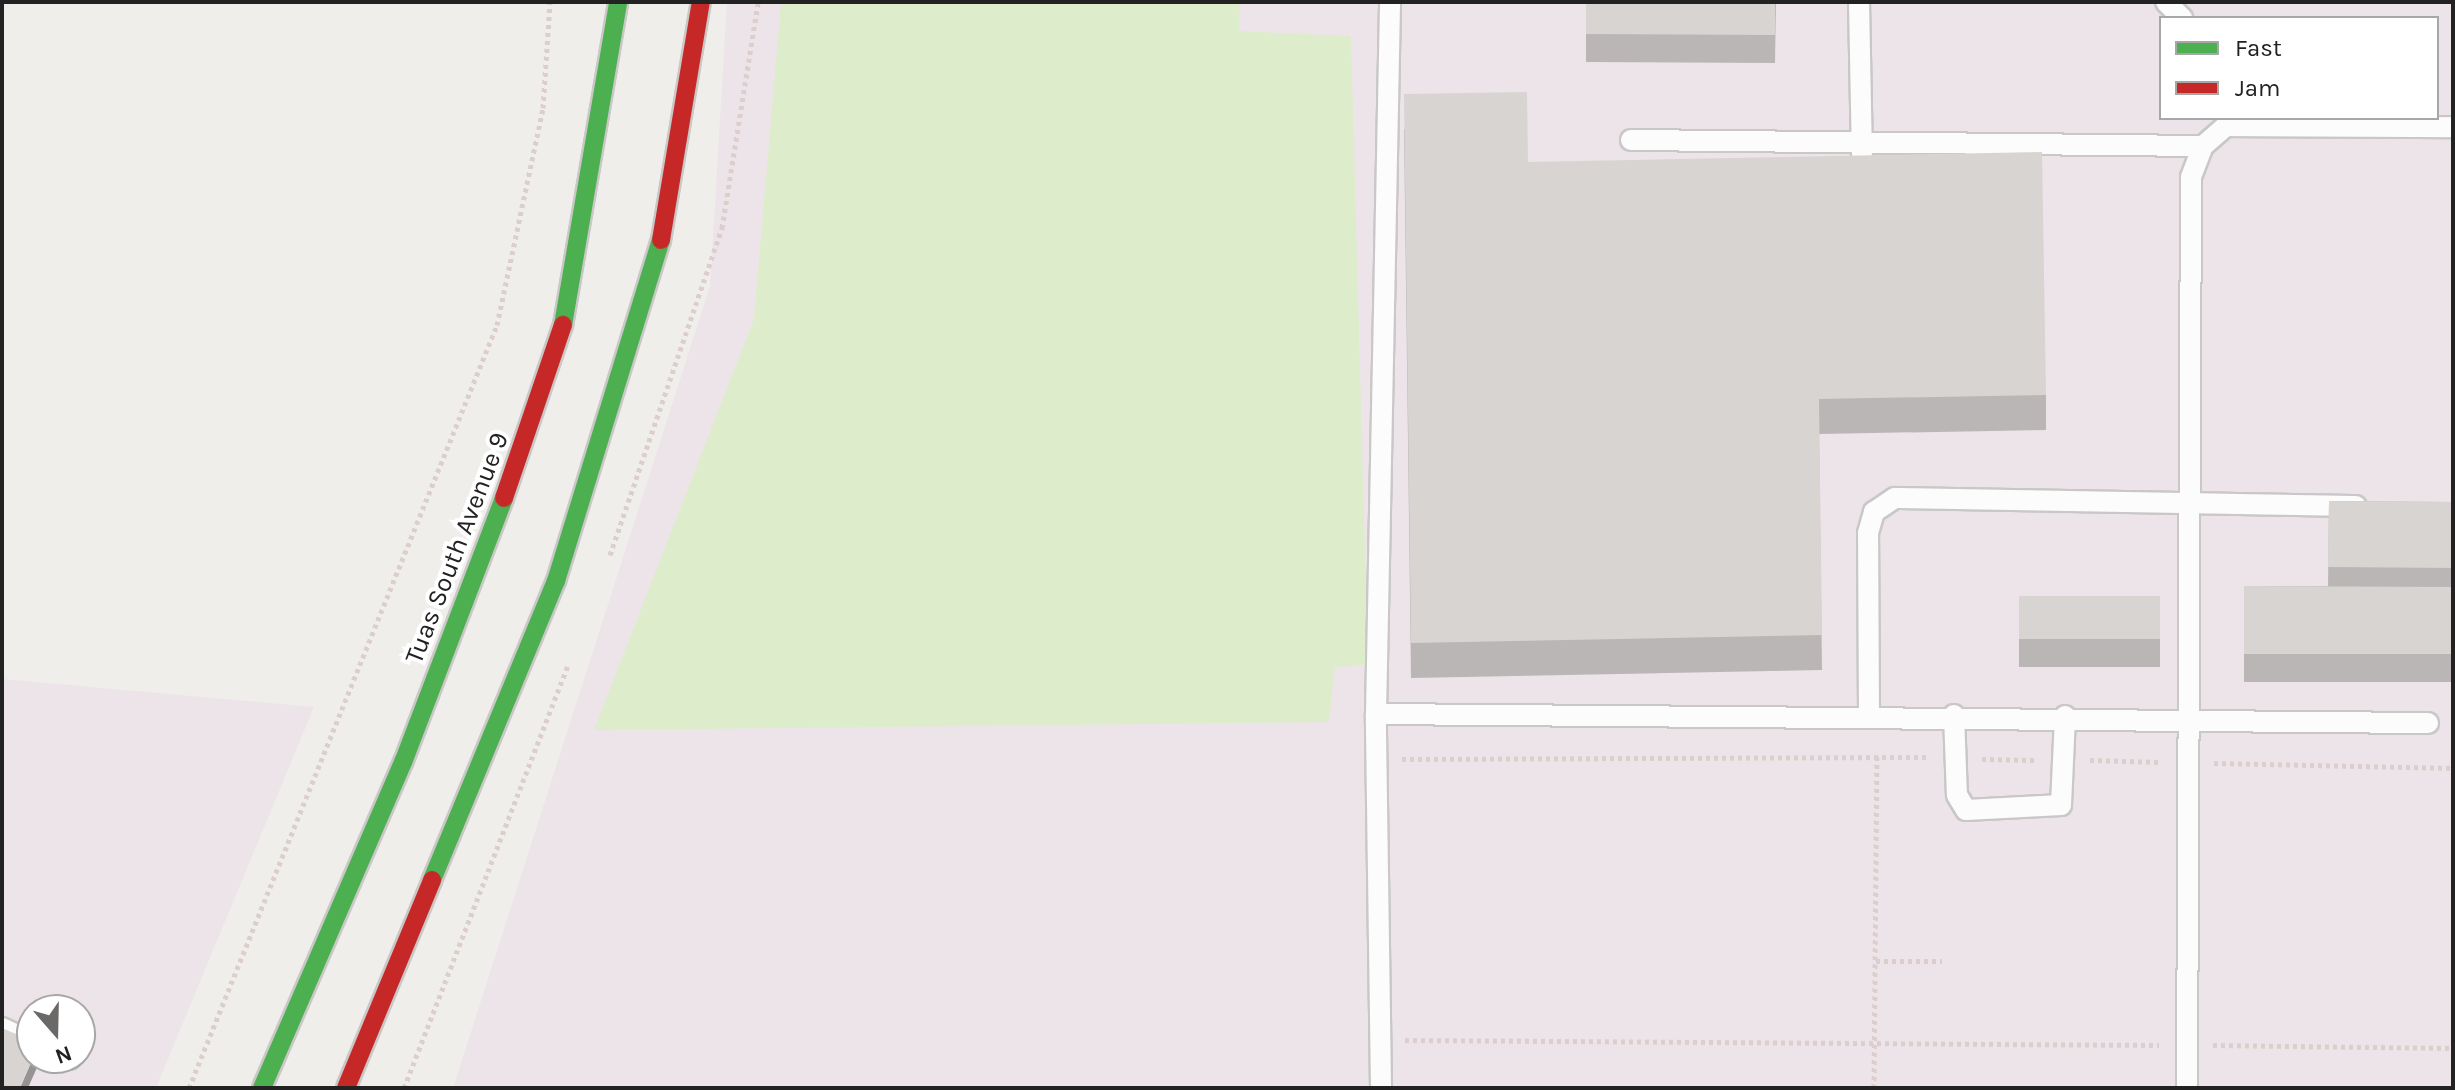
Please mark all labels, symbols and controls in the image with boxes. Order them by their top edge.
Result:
legend [2159,16,2439,120]
text: Fast [2235,34,2282,62]
text: Jam [2235,74,2280,102]
street label: Tuas South Avenue 9 [398,428,516,668]
north arrow [16,994,96,1074]
text: N [52,1040,75,1070]

